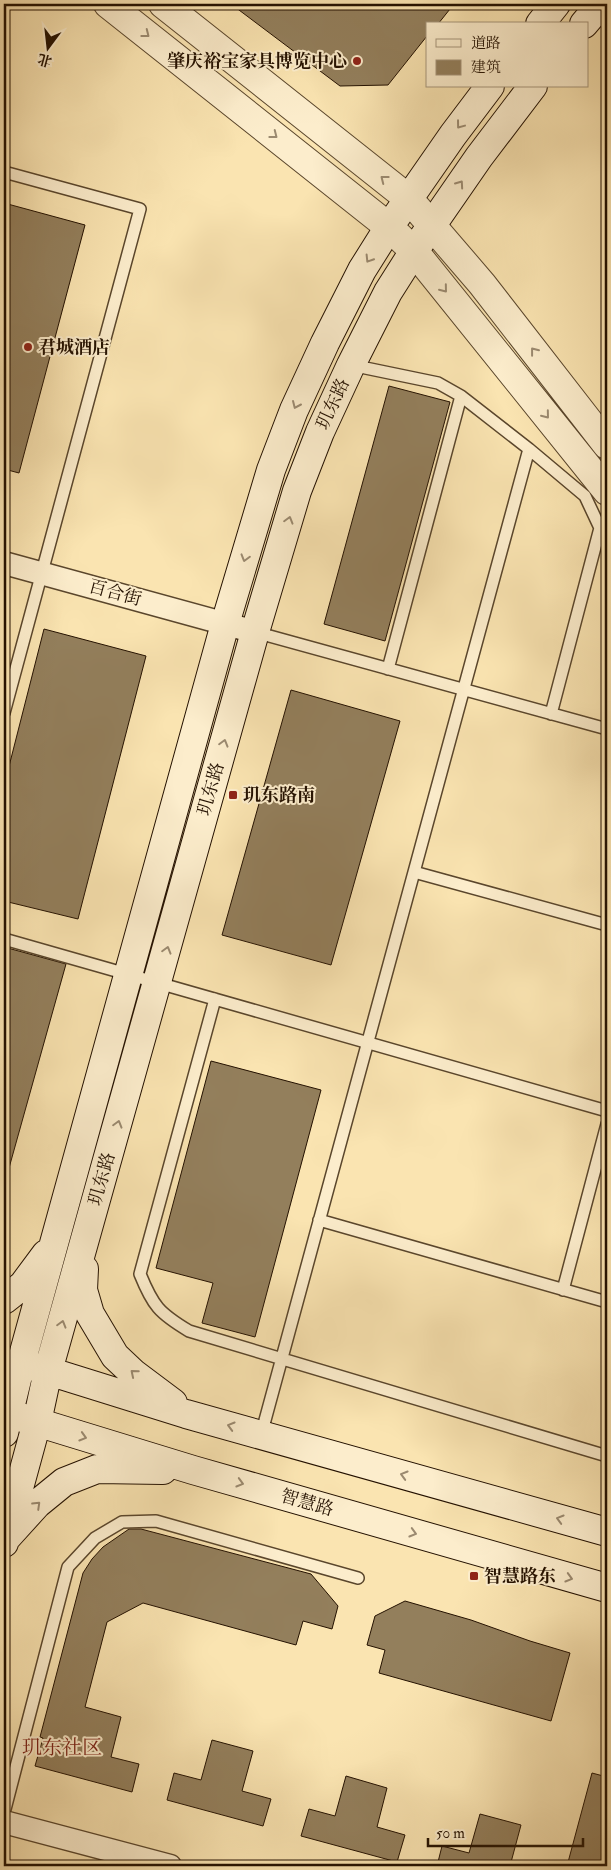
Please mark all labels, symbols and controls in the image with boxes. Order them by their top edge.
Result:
north arrow [22,22,72,72]
legend [426,22,588,88]
one-way arrow [140,29,149,37]
text: 道路 [471,34,501,53]
text: 北 [36,50,54,70]
place label: 肇庆裕宝家具博览中心 [167,50,347,73]
marker: 肇庆裕宝家具博览中心 [351,55,363,67]
text: 建筑 [471,58,501,77]
one-way arrow [458,119,466,128]
one-way arrow [268,130,277,139]
one-way arrow [380,176,390,185]
one-way arrow [454,181,463,190]
one-way arrow [365,254,375,263]
one-way arrow [439,283,448,292]
place label: 君城酒店 [38,336,110,359]
marker: 君城酒店 [22,341,34,353]
one-way arrow [532,348,540,357]
street label: 玑东路 [311,375,355,433]
one-way arrow [292,400,303,409]
one-way arrow [541,409,549,418]
one-way arrow [283,516,293,524]
one-way arrow [240,554,251,563]
street label: 百合街 [86,575,144,611]
one-way arrow [219,740,229,748]
street label: 玑东路 [193,760,229,818]
place label: 玑东路南 [243,784,315,807]
marker: 玑东路南 [227,789,239,801]
one-way arrow [161,947,171,955]
one-way arrow [112,1119,123,1128]
street label: 玑东路 [84,1150,120,1208]
one-way arrow [56,1321,66,1329]
one-way arrow [130,1370,139,1379]
one-way arrow [227,1422,235,1432]
one-way arrow [79,1431,87,1441]
one-way arrow [399,1470,408,1481]
one-way arrow [235,1478,243,1488]
street label: 智慧路 [278,1485,336,1521]
one-way arrow [31,1502,40,1511]
one-way arrow [556,1514,565,1525]
one-way arrow [408,1527,416,1537]
place label: 智慧路东 [484,1565,556,1588]
marker: 智慧路东 [468,1570,480,1582]
one-way arrow [564,1572,573,1582]
district label: 玑东社区 [22,1735,102,1760]
scale bar [428,1815,584,1847]
text: 50 m [436,1824,465,1843]

